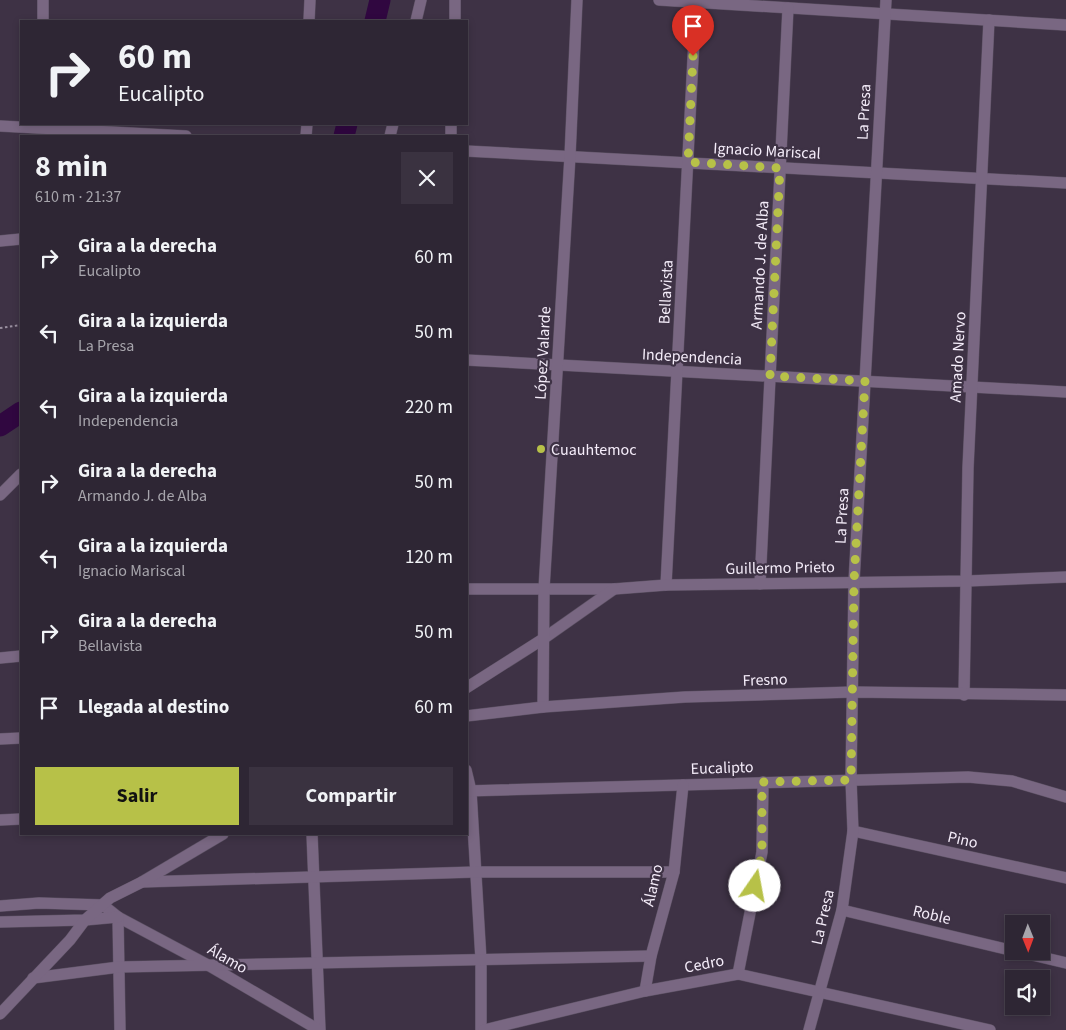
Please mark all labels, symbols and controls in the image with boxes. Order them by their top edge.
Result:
pin [672,5,714,56]
icon: arrive [679,12,707,40]
text: 60 m [118,32,192,82]
icon: right [35,40,100,105]
text: Eucalipto [118,78,204,110]
street label: La Presa [852,83,876,141]
street label: Ignacio Mariscal [713,137,821,165]
text: 8 min [35,145,108,188]
button: close [401,152,453,204]
text: 610 m · 21:37 [35,186,122,208]
street label: Armando J. de Alba [746,200,774,330]
text: Gira a la derecha [78,233,217,260]
icon: right [35,244,63,272]
text: 60 m [415,244,453,271]
street label: Bellavista [653,259,679,325]
text: Eucalipto [78,260,141,282]
street label: López Valarde [530,306,556,400]
text: Gira a la izquierda [78,308,228,335]
street label: Amado Nervo [945,311,971,403]
icon: left [35,319,63,347]
text: 50 m [415,319,453,346]
text: La Presa [78,335,134,357]
street label: Independencia [641,343,743,371]
text: Gira a la izquierda [78,383,228,410]
icon: left [35,394,63,422]
text: 220 m [405,394,453,421]
text: Independencia [78,410,178,432]
place label: Cuauhtemoc [551,439,637,461]
marker: Cuauhtemoc [535,443,547,455]
text: Gira a la derecha [78,458,217,485]
icon: right [35,469,63,497]
text: 50 m [415,469,453,496]
text: Armando J. de Alba [78,485,207,507]
street label: La Presa [830,487,854,545]
text: Gira a la izquierda [78,533,228,560]
icon: left [35,544,63,572]
text: 120 m [405,544,453,571]
street label: Guillermo Prieto [725,556,835,580]
text: Ignacio Mariscal [78,560,185,582]
text: Gira a la derecha [78,608,217,635]
icon: right [35,619,63,647]
text: 50 m [415,619,453,646]
text: Bellavista [78,635,143,657]
street label: Fresno [742,668,788,692]
icon: arrive [35,694,63,722]
text: Llegada al destino [78,694,229,721]
text: 60 m [415,694,453,721]
street label: Eucalipto [690,756,754,780]
button: Salir [35,767,239,825]
button: Compartir [249,767,453,825]
street label: Pino [945,826,980,854]
position arrow [728,859,780,911]
street label: Álamo [637,862,669,909]
street label: La Presa [806,887,840,947]
street label: Roble [911,900,953,930]
north arrow [1005,915,1050,960]
map controls [1005,915,1050,1015]
street label: Álamo [203,939,252,979]
street label: Cedro [682,949,726,979]
button: sound [1005,970,1050,1015]

